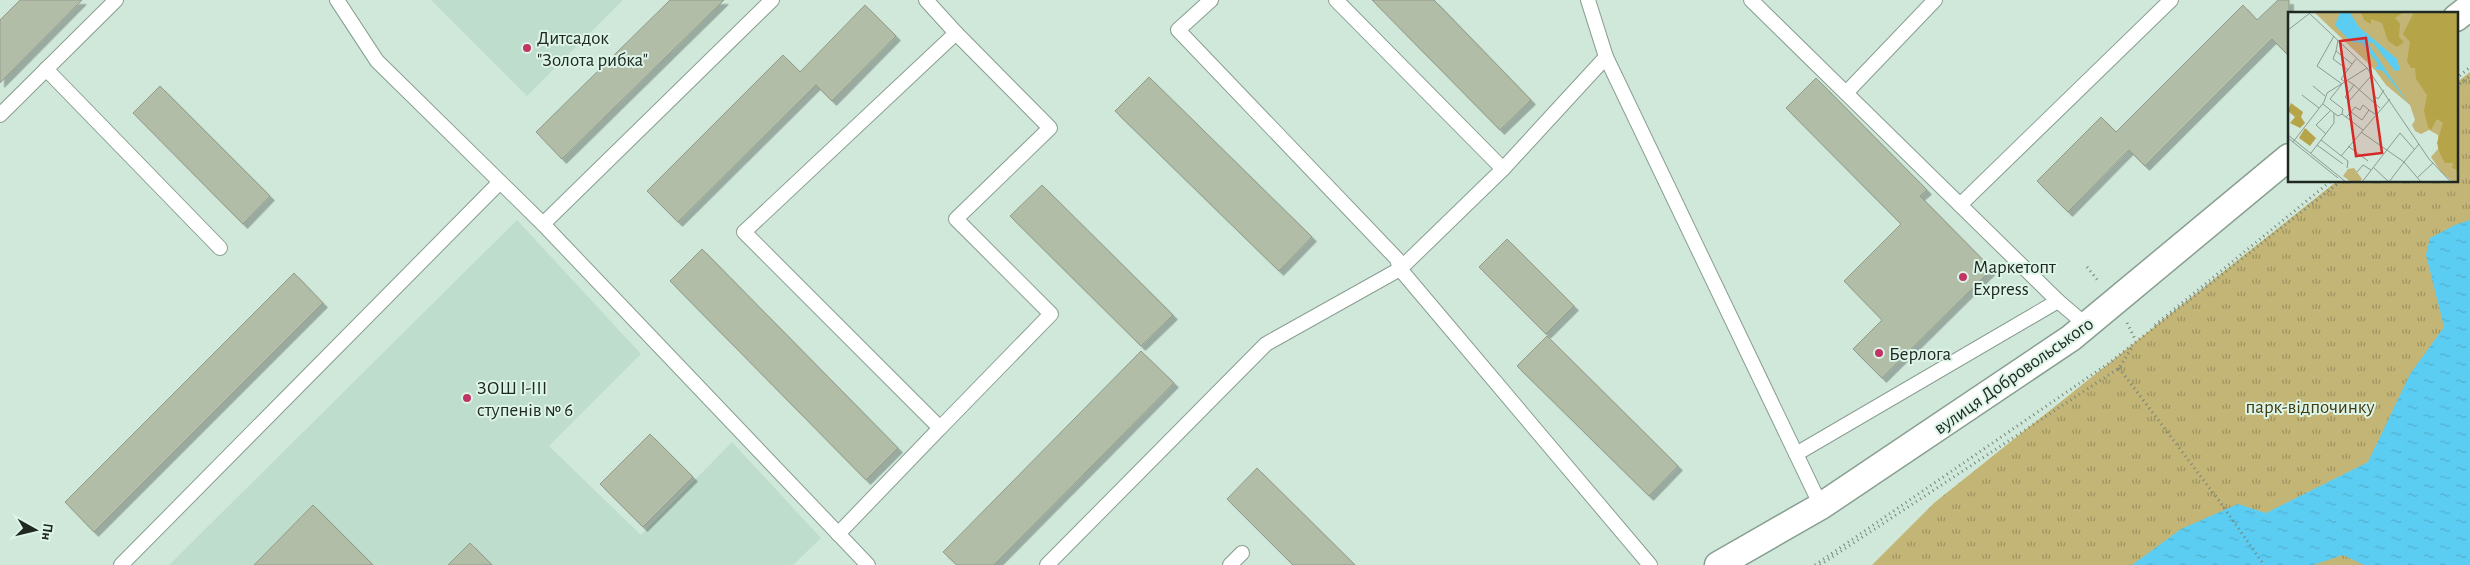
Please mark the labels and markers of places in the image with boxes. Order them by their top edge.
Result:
place label: Дитсадок "Золота рибка" [537,29,648,70]
marker: Дитсадок "Золота рибка" [521,42,533,54]
place label: Маркетопт Express [1973,258,2056,299]
marker: Маркетопт Express [1957,271,1969,283]
place label: Берлога [1889,345,1951,364]
marker: Берлога [1873,347,1885,359]
place label: ЗОШ І-ІІІ ступенів № 6 [477,379,573,420]
marker: ЗОШ І-ІІІ ступенів № 6 [461,392,473,404]

